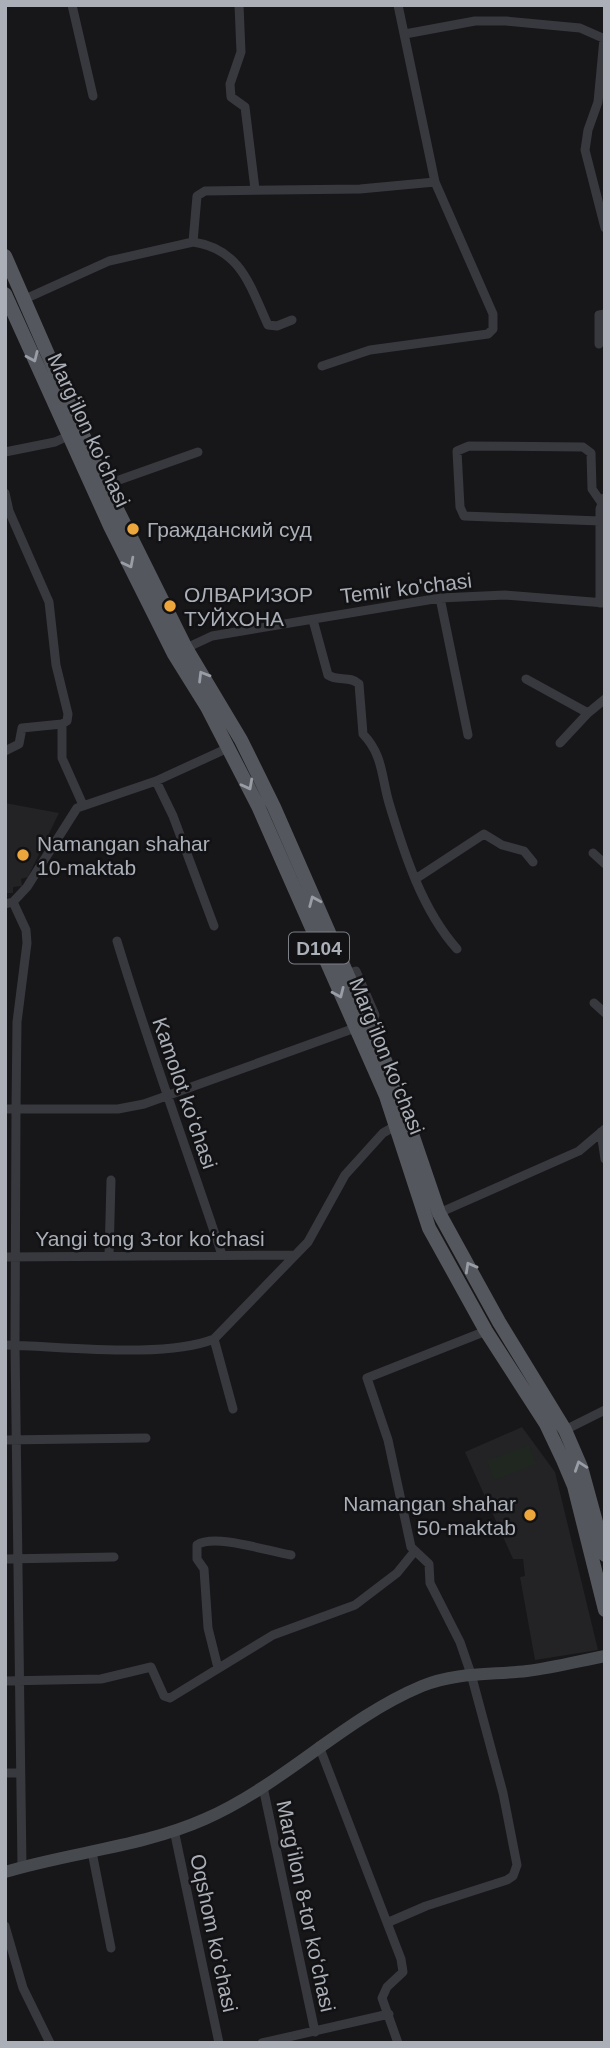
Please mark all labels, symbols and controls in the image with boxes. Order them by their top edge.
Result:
one-way arrow [25,350,39,362]
street label: Margʻilon koʻchasi [43,350,135,510]
place label: Гражданский суд [147,518,312,541]
marker: Гражданский суд [125,521,141,537]
one-way arrow [120,556,134,568]
street label: Temir ko'chasi [339,569,473,607]
place label: ОЛВАРИЗОР ТУЙХОНА [184,583,313,630]
marker: ОЛВАРИЗОР ТУЙХОНА [162,598,178,614]
one-way arrow [198,670,211,683]
one-way arrow [239,778,253,790]
place label: Namangan shahar 10-maktab [37,832,210,879]
marker: Namangan shahar 10-maktab [15,847,31,863]
one-way arrow [308,896,322,908]
road number: D104 [289,932,349,964]
street label: Margʻilon koʻchasi [345,974,429,1138]
one-way arrow [331,986,345,998]
street label: Kamolot koʻchasi [148,1014,222,1172]
street label: Yangi tong 3-tor koʻchasi [35,1227,265,1250]
one-way arrow [465,1262,478,1275]
one-way arrow [574,1460,588,1472]
place label: Namangan shahar 50-maktab [343,1492,516,1539]
marker: Namangan shahar 50-maktab [522,1507,538,1523]
street label: Margʻilon 8-tor koʻchasi [272,1798,340,2014]
street label: Oqshom koʻchasi [186,1852,242,2014]

